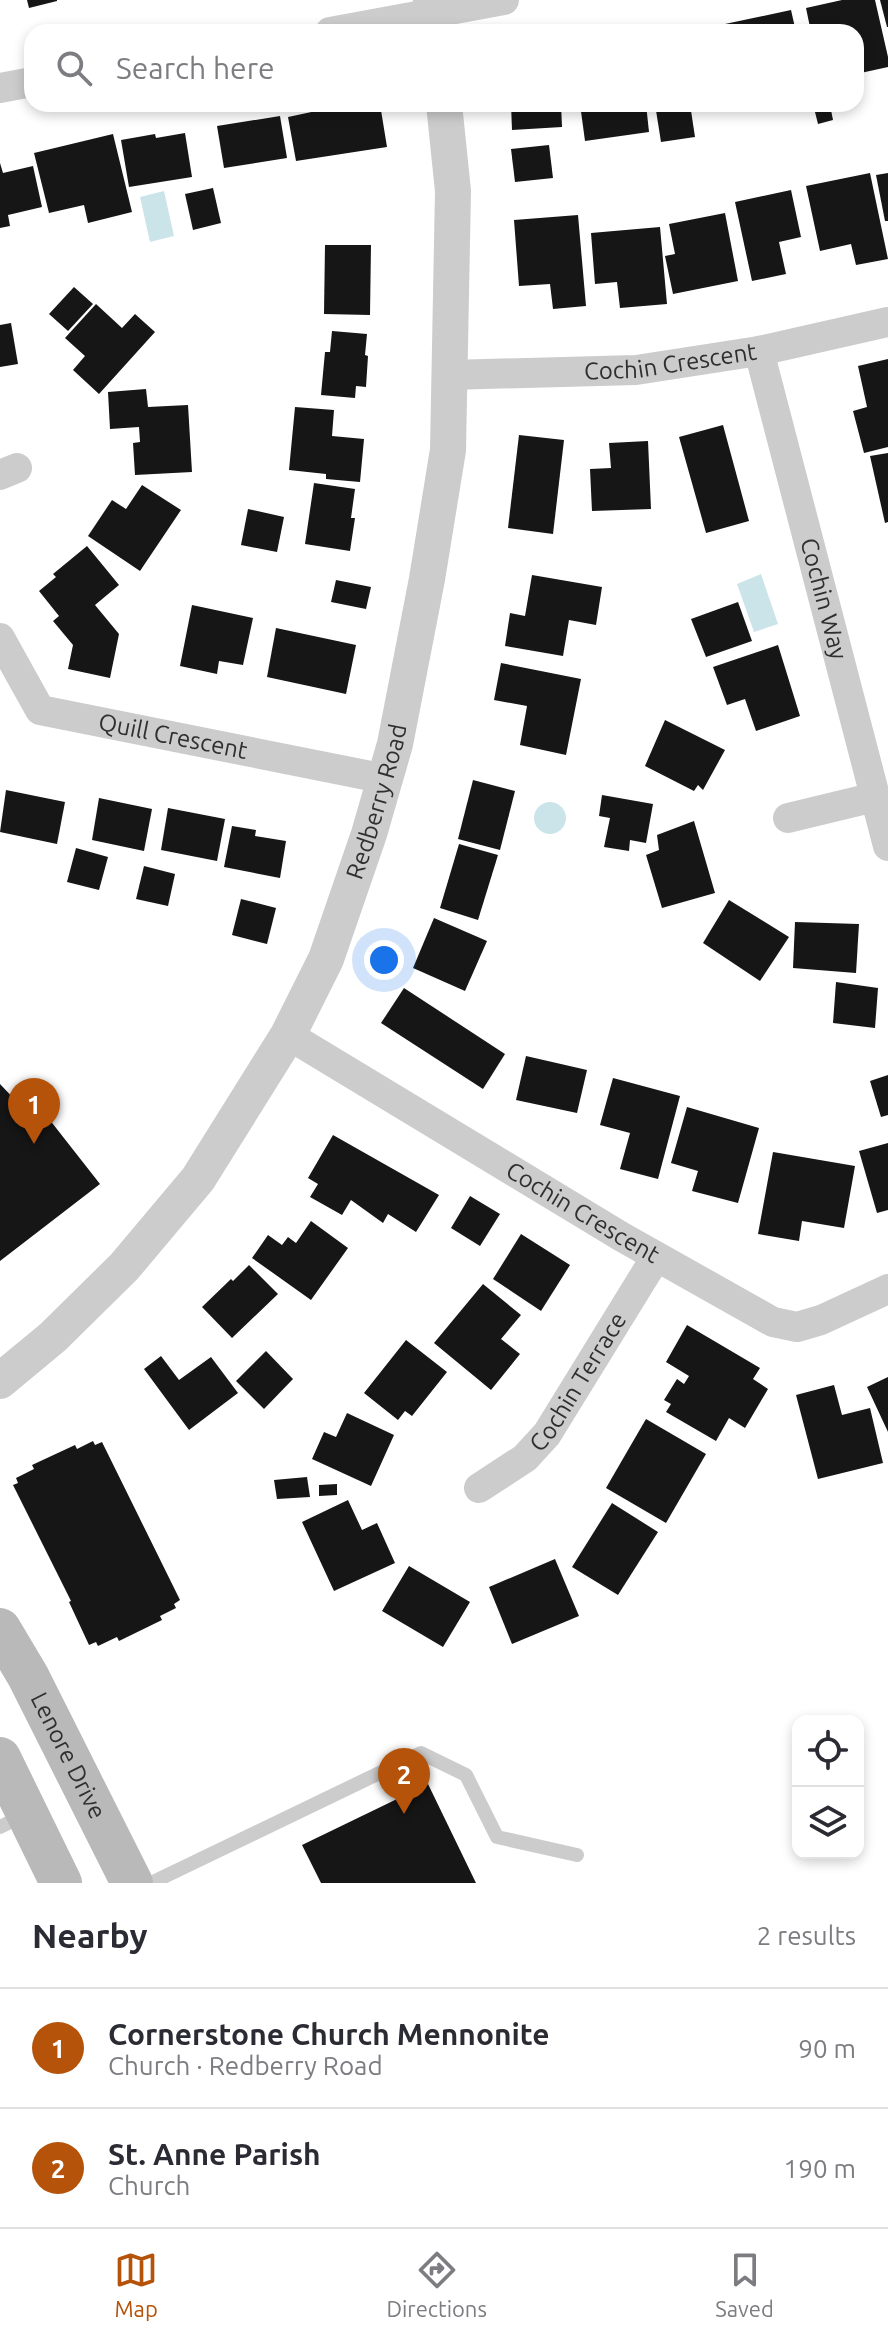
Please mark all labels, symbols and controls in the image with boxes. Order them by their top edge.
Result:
search box [24,24,864,112]
icon: search [52,46,96,90]
text: Search here [116,51,275,85]
street label: Cochin Crescent [584,337,759,384]
street label: Cochin Way [795,535,853,663]
street label: Quill Crescent [96,708,250,764]
street label: Redberry Road [341,722,412,883]
your location [364,940,404,980]
pin: 1 [8,1078,60,1144]
street label: Cochin Crescent [501,1156,665,1268]
street label: Cochin Terrace [524,1307,632,1457]
street label: Lenore Drive [26,1688,112,1823]
map controls [792,1715,864,1859]
button: locate [792,1715,864,1787]
pin: 2 [378,1748,430,1814]
button: layers [792,1787,864,1859]
text: Nearby [32,1916,147,1954]
text: 2 results [757,1921,856,1950]
text: Cornerstone Church Mennonite [108,2017,550,2051]
text: 1 [51,2034,65,2063]
text: 90 m [798,2034,856,2063]
text: Church · Redberry Road [108,2051,383,2080]
text: St. Anne Parish [108,2137,321,2171]
text: 2 [51,2154,65,2183]
text: 190 m [784,2154,856,2183]
text: Church [108,2171,190,2200]
tab: Map [114,2248,158,2321]
tab: Directions [386,2248,487,2321]
tab: Saved [715,2248,774,2321]

